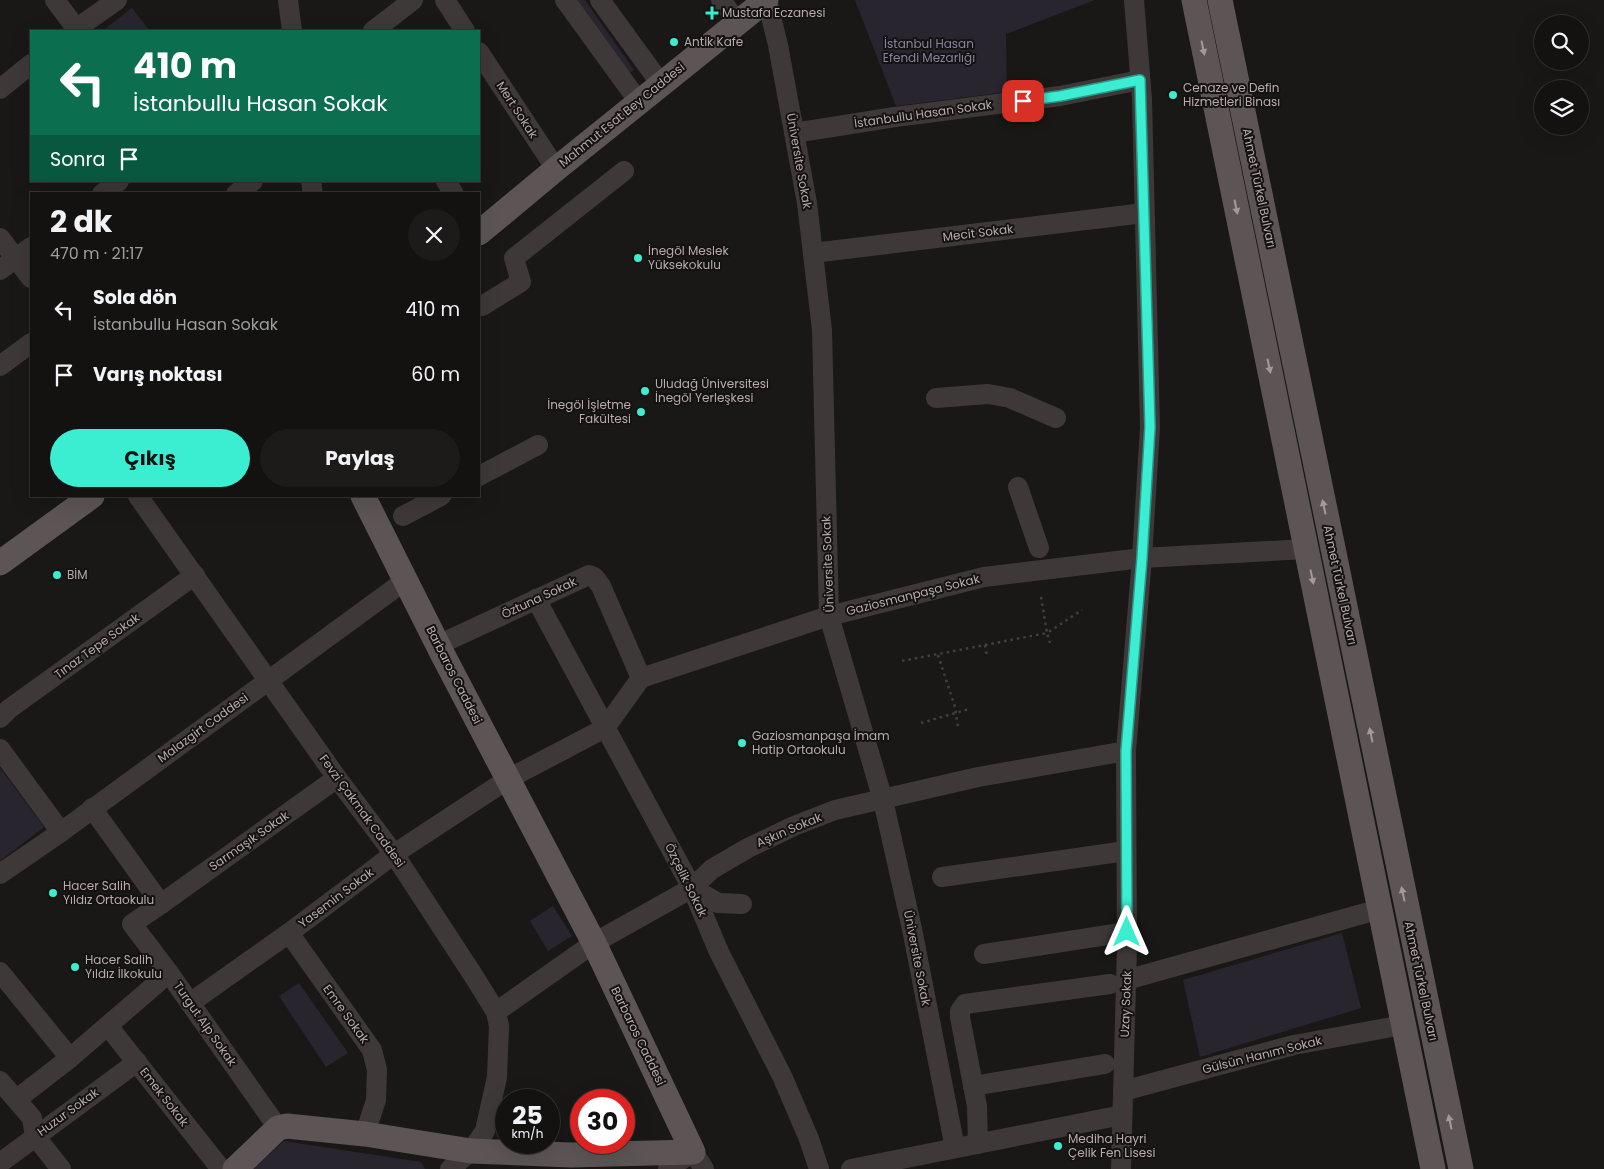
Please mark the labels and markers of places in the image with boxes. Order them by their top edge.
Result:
place label: Mustafa Eczanesi [722,4,825,21]
marker: Mustafa Eczanesi [706,7,718,19]
place label: Antik Kafe [684,33,743,50]
marker: Antik Kafe [668,36,680,48]
place label: Cenaze ve Defin Hizmetleri Binası [1183,79,1280,110]
pin [1002,80,1044,122]
marker: Cenaze ve Defin Hizmetleri Binası [1167,89,1179,101]
place label: İnegöl Meslek Yüksekokulu [648,242,729,273]
marker: İnegöl Meslek Yüksekokulu [632,252,644,264]
place label: Uludağ Üniversitesi İnegöl Yerleşkesi [655,375,769,406]
marker: Uludağ Üniversitesi İnegöl Yerleşkesi [639,385,651,397]
place label: İnegöl İşletme Fakültesi [547,396,631,427]
marker: İnegöl İşletme Fakültesi [635,406,647,418]
place label: BİM [67,566,88,583]
marker: BİM [51,569,63,581]
place label: Gaziosmanpaşa İmam Hatip Ortaokulu [752,727,890,758]
marker: Gaziosmanpaşa İmam Hatip Ortaokulu [736,737,748,749]
place label: Hacer Salih Yıldız Ortaokulu [63,877,154,908]
marker: Hacer Salih Yıldız Ortaokulu [47,887,59,899]
place label: Hacer Salih Yıldız İlkokulu [85,951,162,982]
marker: Hacer Salih Yıldız İlkokulu [69,961,81,973]
place label: Mediha Hayri Çelik Fen Lisesi [1068,1130,1155,1161]
marker: Mediha Hayri Çelik Fen Lisesi [1052,1140,1064,1152]

